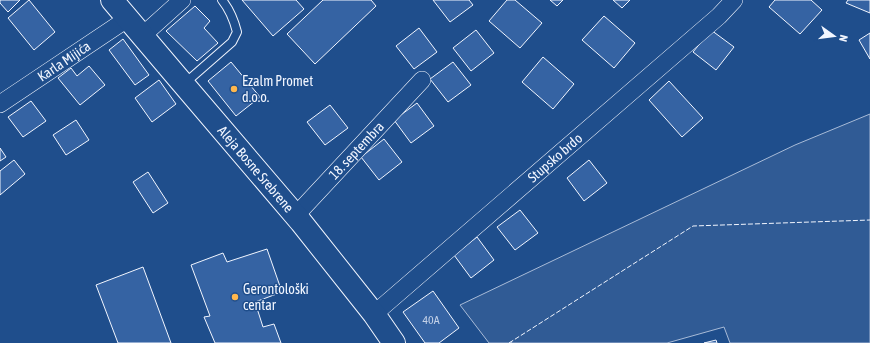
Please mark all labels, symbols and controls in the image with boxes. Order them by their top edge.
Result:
north arrow [814,16,854,56]
text: N [837,34,850,43]
street label: Karla Mijića [35,38,93,85]
place label: Ezalm Promet d.o.o. [242,73,313,105]
marker: Ezalm Promet d.o.o. [229,84,239,94]
street label: 18. septembra [326,118,387,183]
street label: Aleja Bosne Srebrene [215,123,297,216]
street label: Stupsko brdo [524,130,585,186]
place label: Gerontološki centar [243,281,309,313]
marker: Gerontološki centar [230,292,240,302]
house number: 40A [422,313,440,327]

